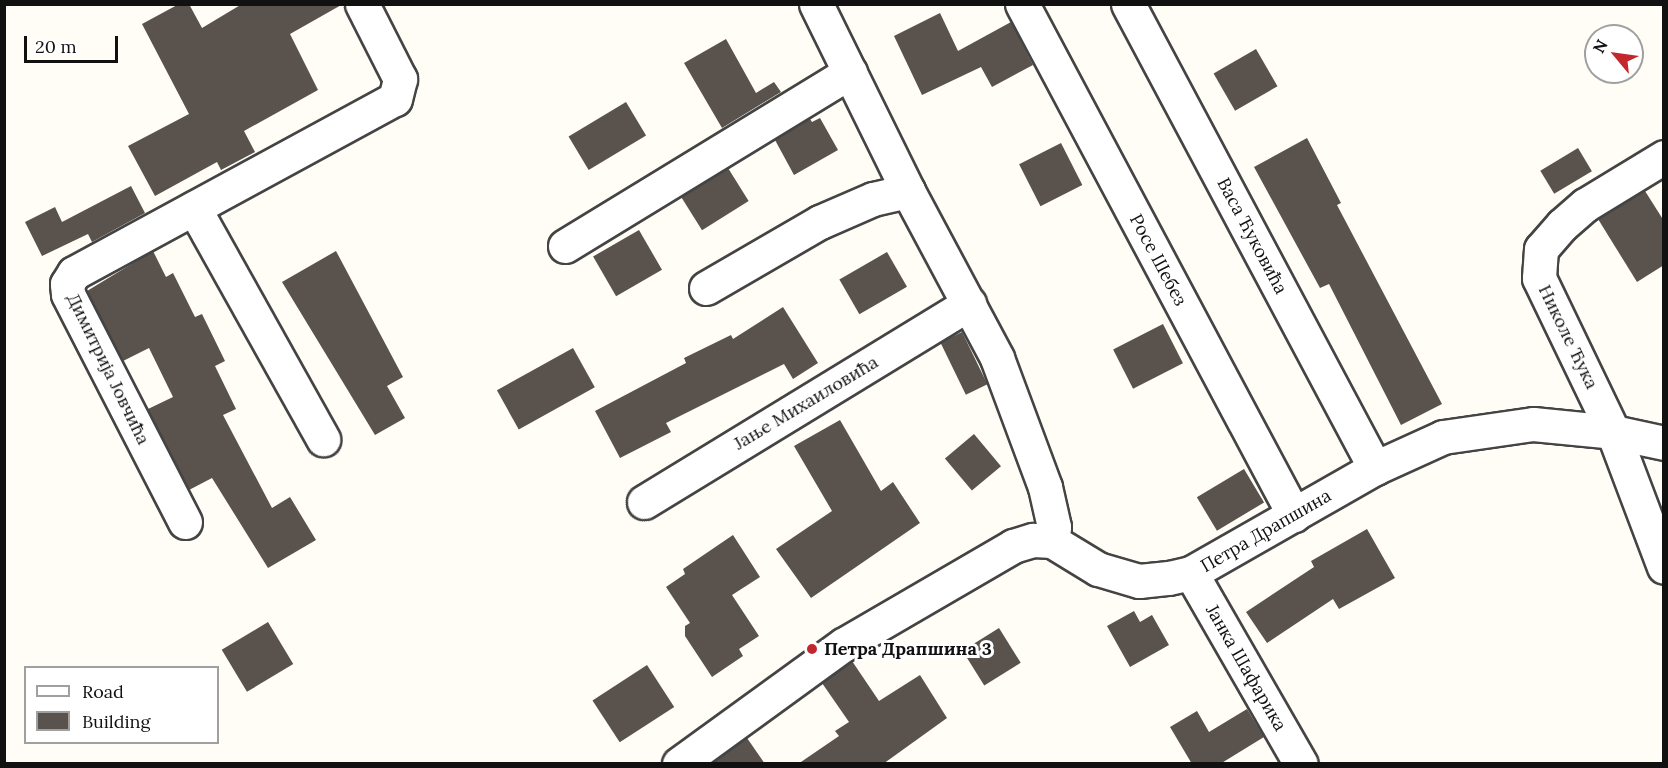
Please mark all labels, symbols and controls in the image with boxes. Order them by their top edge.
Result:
scale bar [27,24,122,62]
north arrow [1584,24,1644,84]
text: 20 m [35,35,77,58]
text: N [1588,36,1612,57]
street label: Васа Ћуковића [1212,174,1292,298]
street label: Росе Шебез [1125,210,1191,310]
street label: Николе Ћука [1534,281,1602,393]
street label: Димитрија Јовчића [62,290,154,448]
street label: Јање Михаиловића [730,351,882,455]
street label: Петра Драпшина [1197,485,1335,577]
street label: Јанка Шафарика [1201,601,1291,735]
place label: Петра Драпшина 3 [824,638,992,660]
marker: Петра Драпшина 3 [805,642,819,656]
legend [24,666,219,744]
text: Road [82,680,124,703]
text: Building [82,710,150,733]

